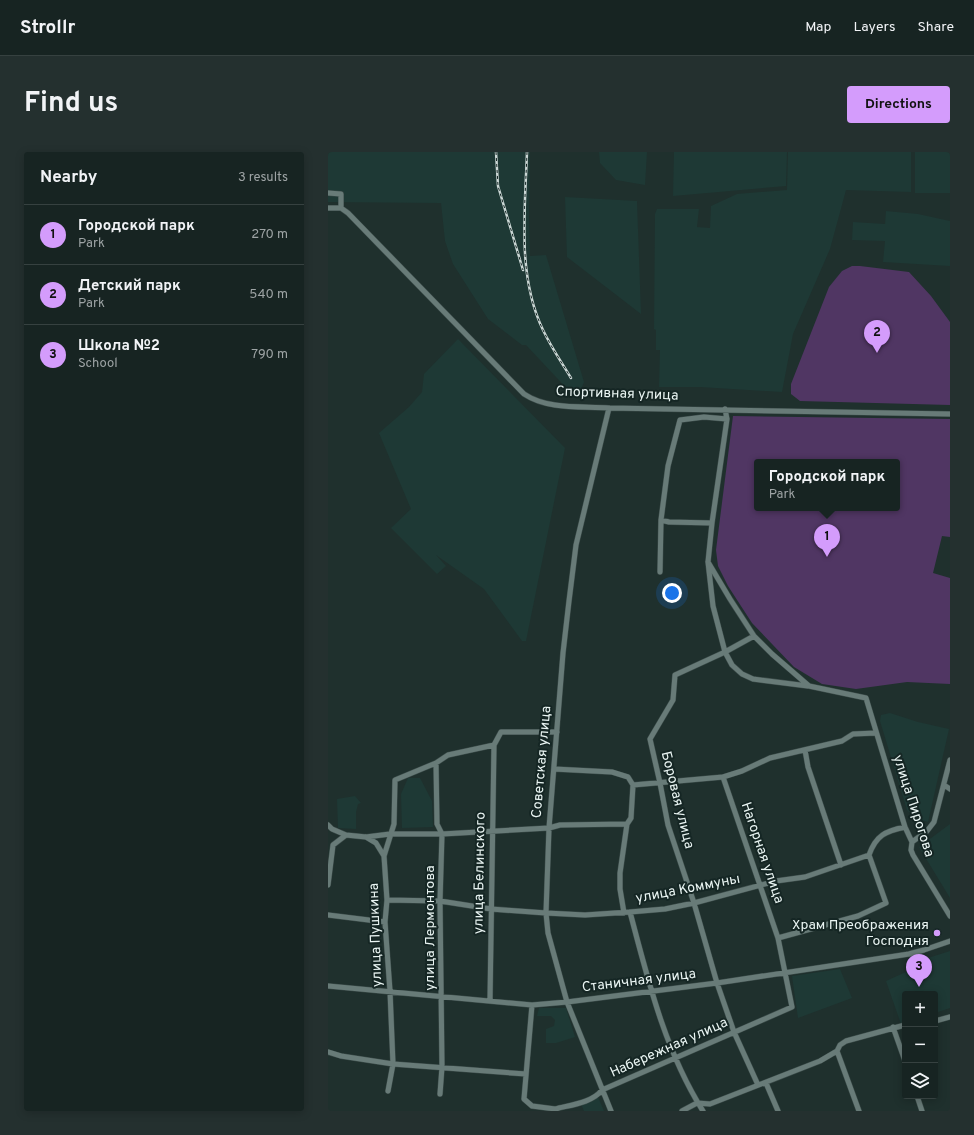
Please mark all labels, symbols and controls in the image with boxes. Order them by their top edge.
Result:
text: Strollr [20,16,75,40]
text: Map [805,19,831,36]
text: Layers [853,19,895,36]
text: Share [917,19,954,36]
text: Find us [24,86,118,122]
button: Directions [847,86,950,123]
text: Nearby [40,167,97,189]
text: 3 results [238,170,288,186]
text: Городской парк [78,217,195,236]
text: 1 [50,227,56,243]
text: 270 m [251,227,288,243]
text: Park [78,236,105,252]
text: Детский парк [78,277,181,296]
text: 2 [49,287,57,303]
text: 540 m [249,287,288,303]
text: Park [78,296,105,312]
pin: 2 [864,320,890,353]
text: Школа №2 [78,337,160,356]
text: 3 [49,347,57,363]
text: 790 m [251,347,288,363]
text: School [78,356,118,372]
street label: Спортивная улица [555,383,679,405]
popup [754,459,900,511]
text: Городской парк [769,468,885,487]
text: Park [769,487,795,503]
pin: 1 [814,524,840,557]
your location [662,583,682,603]
street label: Советская улица [529,705,555,819]
street label: Боровая улица [657,750,697,850]
street label: улица Пирогова [888,753,938,859]
street label: Нагорная улица [737,800,787,906]
street label: улица Белинского [470,811,490,934]
street label: улица Лермонтова [422,865,439,991]
street label: улица Коммуны [634,871,742,907]
street label: улица Пушкина [366,883,386,987]
place label: Храм Преображения Господня [792,917,929,950]
marker: Храм Преображения Господня [932,928,942,938]
pin: 3 [906,954,932,987]
street label: Станичная улица [581,966,697,996]
map controls [902,991,938,1099]
button: + [902,991,938,1027]
street label: Набережная улица [608,1014,730,1082]
button: − [902,1027,938,1063]
button: layers [902,1063,938,1099]

